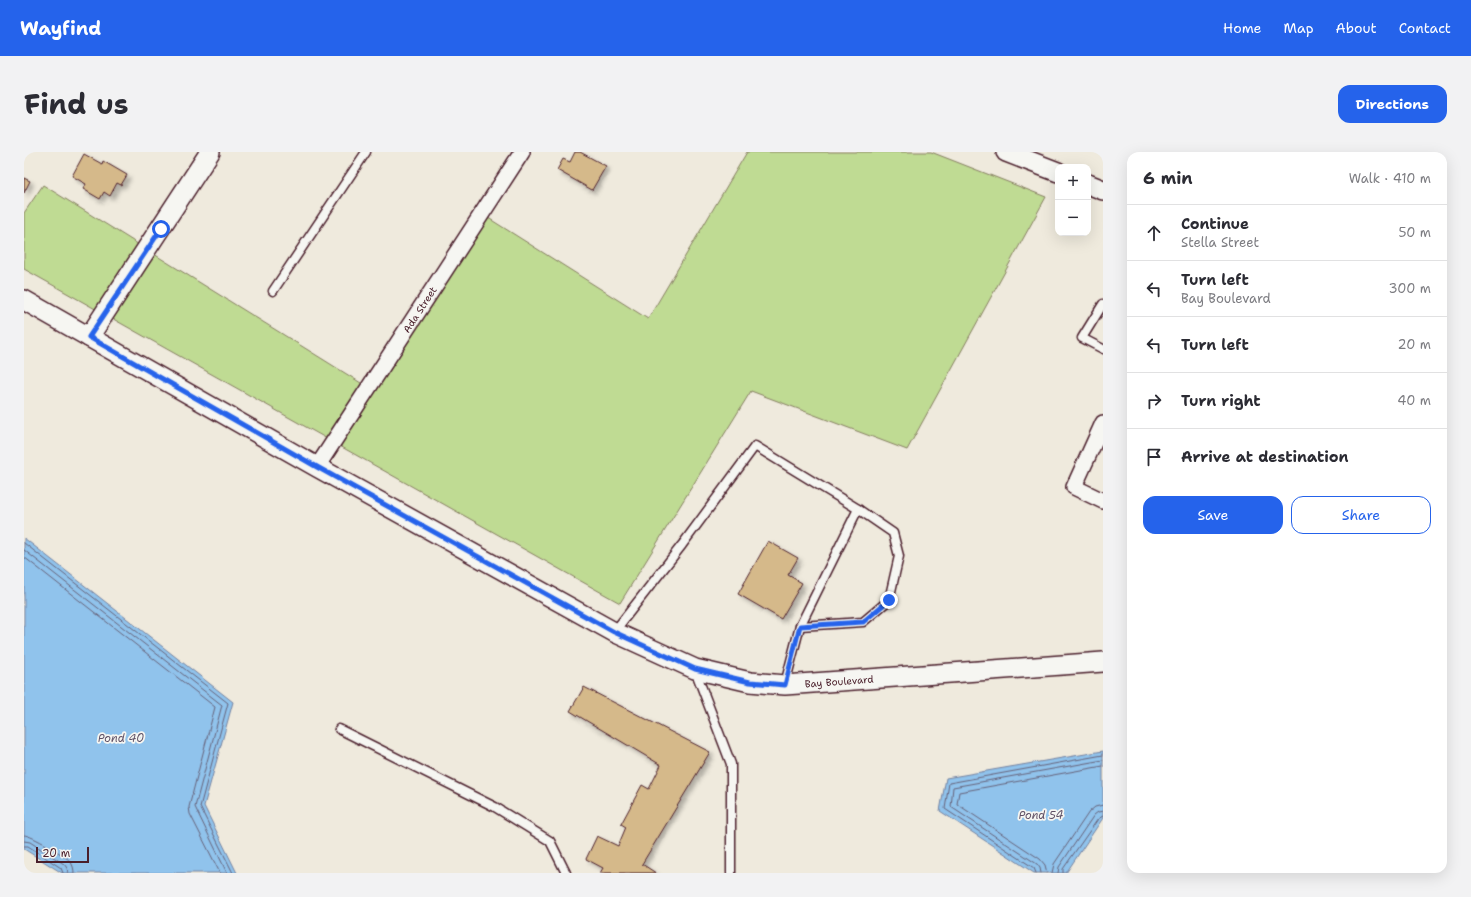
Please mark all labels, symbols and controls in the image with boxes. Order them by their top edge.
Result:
text: Wayfind [20,16,101,41]
text: Home [1223,19,1262,37]
text: Map [1284,19,1314,37]
text: About [1336,19,1377,37]
text: Contact [1399,19,1451,37]
text: Find us [24,85,129,123]
button: Directions [1338,85,1447,123]
map controls [1055,164,1091,236]
button: + [1055,164,1091,200]
text: 6 min [1143,167,1193,189]
text: Walk · 410 m [1349,170,1431,187]
button: − [1055,200,1091,236]
text: Continue [1181,214,1249,234]
route start [152,220,170,238]
icon: ahead [1143,222,1165,244]
text: 50 m [1398,224,1431,241]
text: Stella Street [1181,234,1259,251]
text: Turn left [1181,270,1249,290]
icon: left [1143,278,1165,300]
text: 300 m [1388,280,1431,297]
street label: Ada Street [400,284,440,335]
text: Bay Boulevard [1181,290,1271,307]
icon: left [1143,334,1165,356]
text: Turn left [1181,335,1249,355]
text: 20 m [1398,336,1431,353]
icon: right [1143,390,1165,412]
text: Turn right [1181,391,1261,411]
text: 40 m [1397,392,1431,409]
icon: arrive [1143,446,1165,468]
text: Arrive at destination [1181,447,1349,467]
button: Save [1143,496,1283,534]
button: Share [1291,496,1431,534]
route end [880,591,898,609]
street label: Bay Boulevard [804,673,875,691]
water label: Pond 40 [98,731,144,746]
water label: Pond 54 [1019,808,1064,823]
scale bar [36,845,89,864]
text: 20 m [42,846,70,861]

